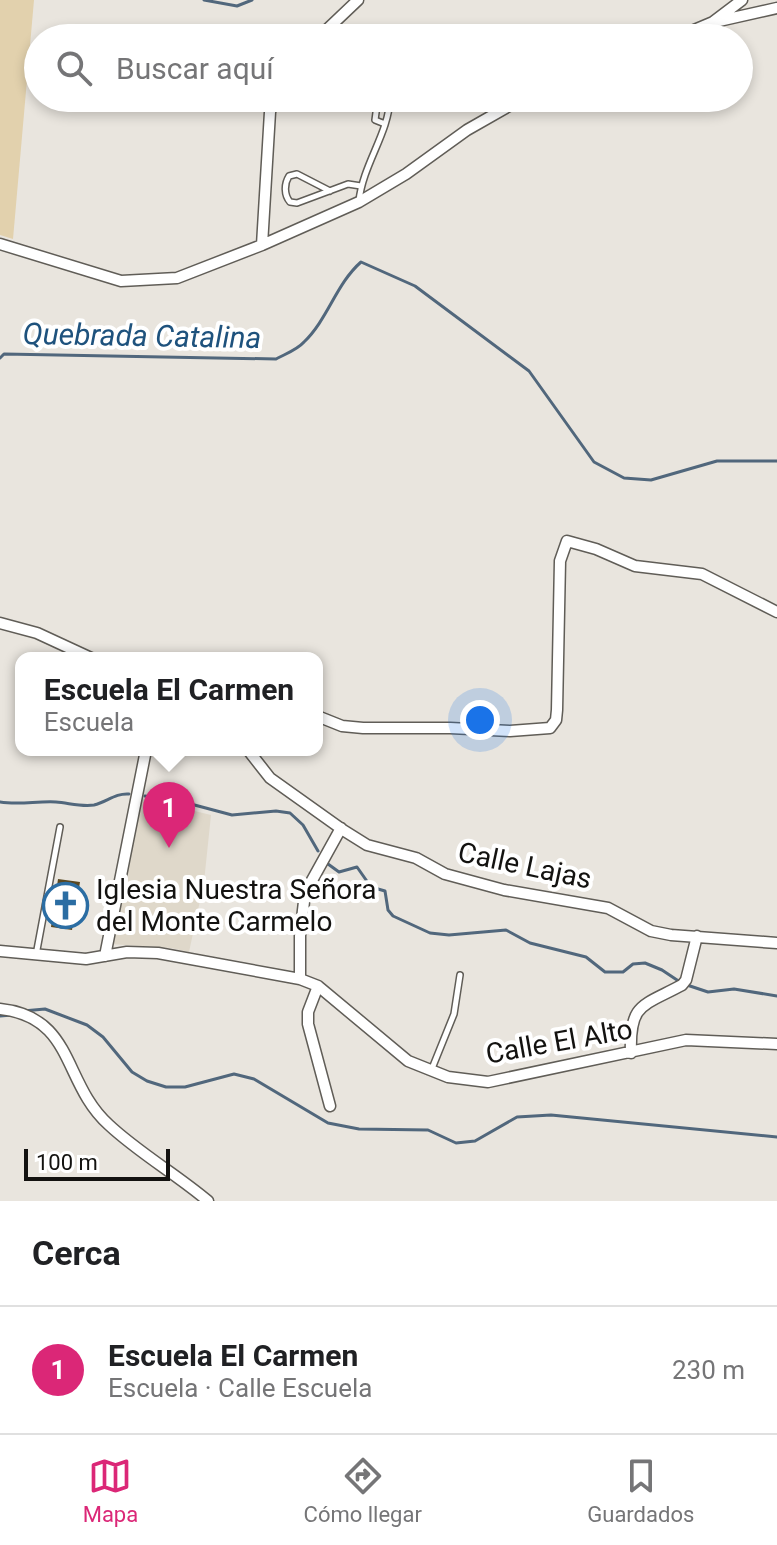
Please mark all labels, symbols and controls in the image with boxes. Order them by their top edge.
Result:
search box [24,24,753,112]
icon: search [52,46,96,90]
text: Buscar aquí [116,51,274,86]
water label: Quebrada Catalina [22,316,262,355]
popup [15,652,323,756]
text: Escuela El Carmen [44,672,294,707]
your location [460,700,500,740]
text: Escuela [44,707,134,737]
pin: 1 [143,782,195,848]
street label: Calle Lajas [455,835,595,896]
place label: Iglesia Nuestra Señora del Monte Carmelo [96,873,377,938]
church icon: Iglesia Nuestra Señora del Monte Carmelo [41,881,89,929]
street label: Calle El Alto [483,1012,635,1071]
scale bar [24,1145,170,1181]
text: 100 m [36,1150,98,1175]
text: Cerca [32,1233,121,1273]
text: Escuela El Carmen [108,1338,358,1373]
text: 1 [51,1355,65,1385]
text: 230 m [672,1355,745,1385]
text: Escuela · Calle Escuela [108,1373,372,1403]
tab: Mapa [83,1454,138,1527]
tab: Cómo llegar [304,1454,422,1527]
tab: Guardados [587,1454,694,1527]

